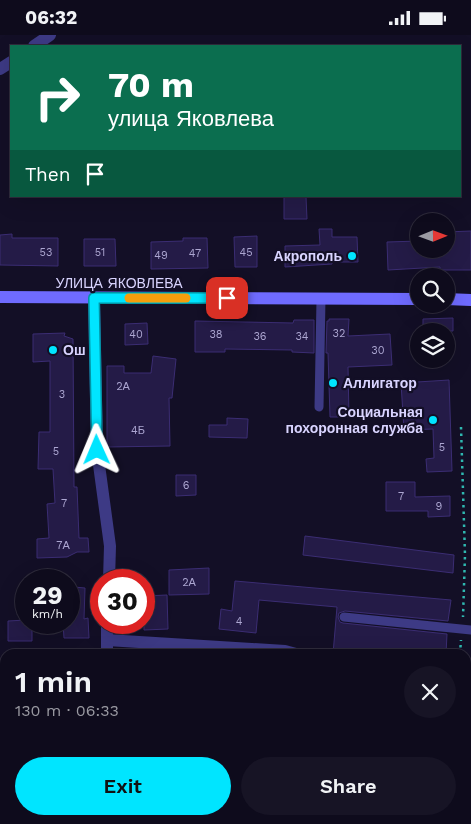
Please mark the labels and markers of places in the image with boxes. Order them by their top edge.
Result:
place label: Акрополь [274,248,342,264]
marker: Акрополь [346,250,358,262]
pin [206,277,248,319]
place label: Ош [63,342,86,358]
marker: Ош [47,344,59,356]
place label: Аллигатор [343,375,417,391]
marker: Аллигатор [327,377,339,389]
place label: Социальная похоронная служба [286,404,423,436]
marker: Социальная похоронная служба [427,414,439,426]

